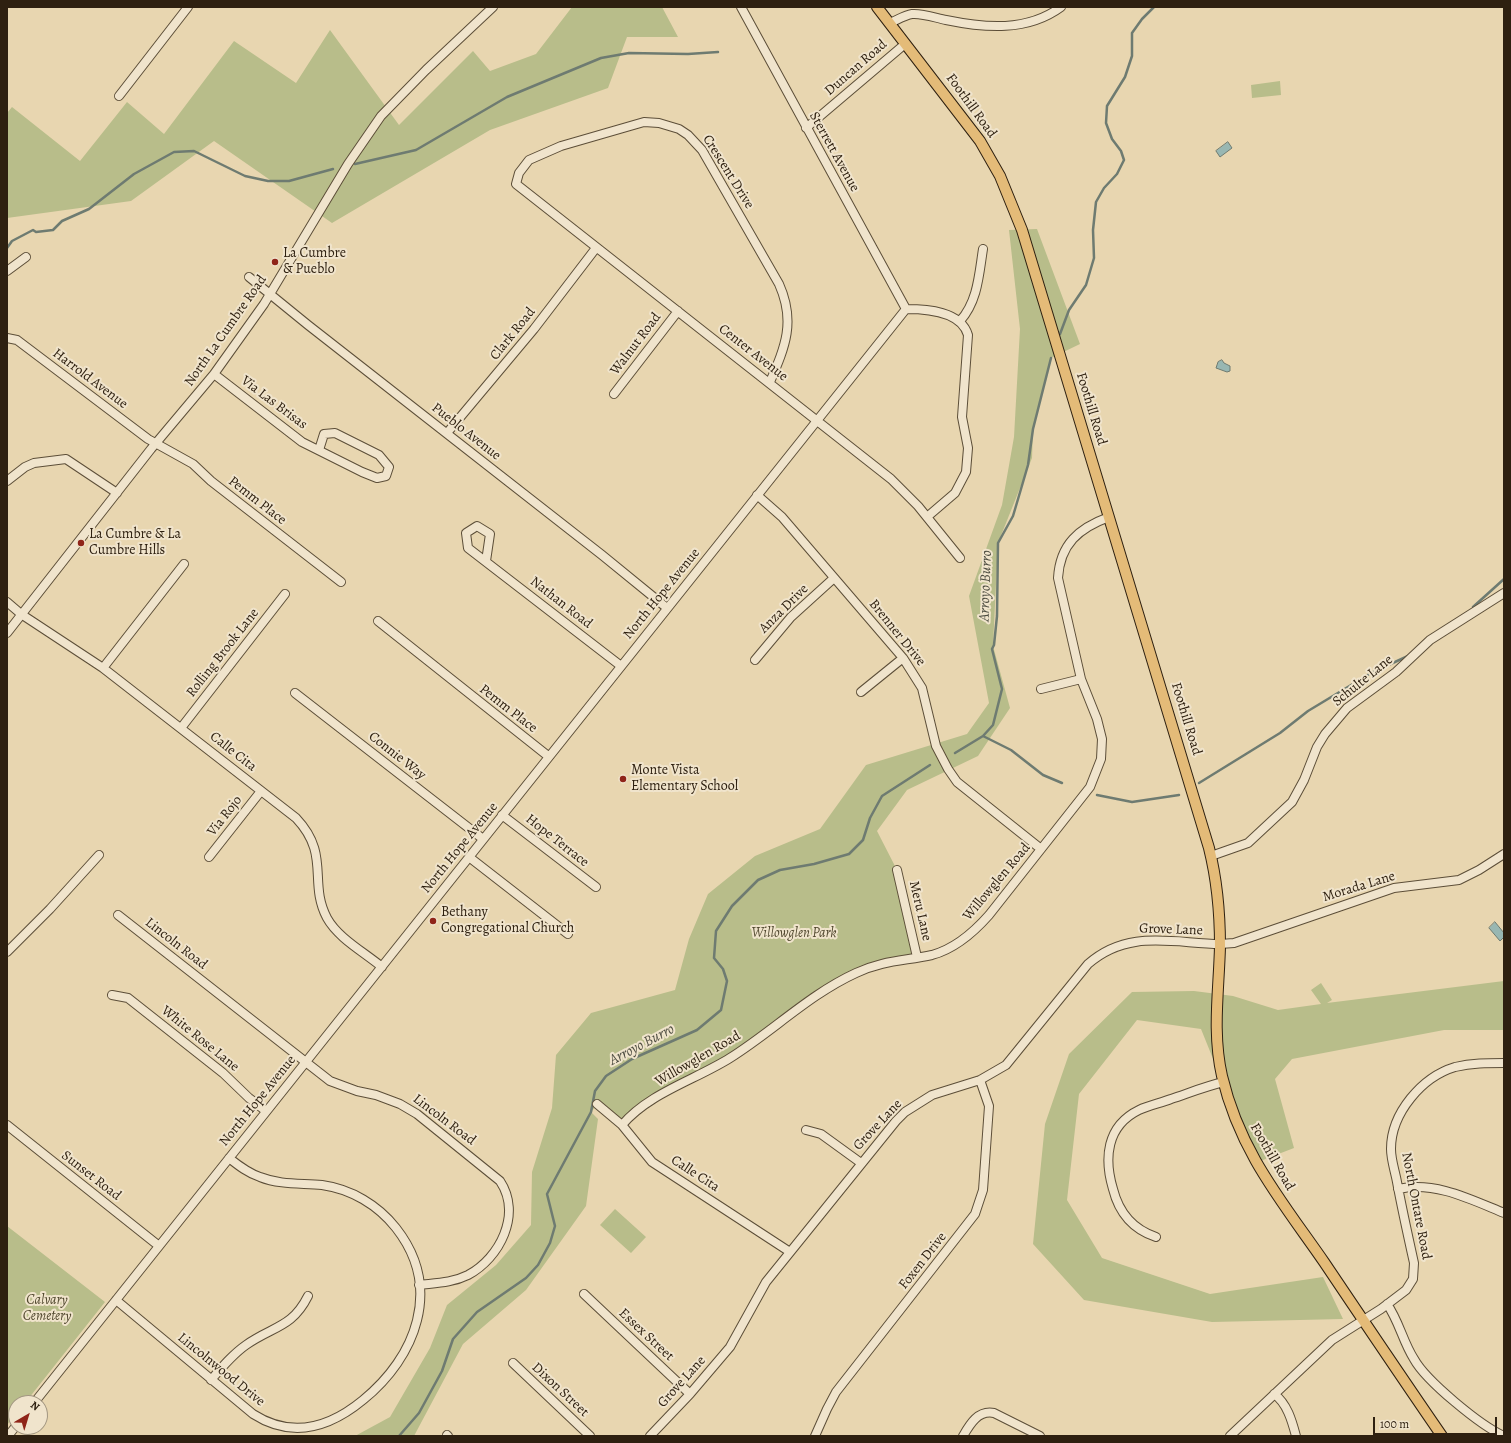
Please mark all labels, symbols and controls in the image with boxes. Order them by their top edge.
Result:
street label: Duncan Road [821,36,891,100]
street label: Foothill Road [942,71,1000,141]
street label: Sterrett Avenue [805,109,863,195]
street label: Crescent Drive [699,132,757,212]
place label: La Cumbre & Pueblo [283,246,346,278]
marker: La Cumbre & Pueblo [270,257,280,267]
street label: North La Cumbre Road [181,272,271,390]
street label: Clark Road [487,304,539,364]
street label: Walnut Road [607,310,665,378]
street label: Center Avenue [715,321,791,385]
street label: Harrold Avenue [49,345,131,413]
street label: Foothill Road [1072,371,1110,447]
street label: Via Las Brisas [238,373,310,433]
street label: Pueblo Avenue [428,400,504,464]
street label: Pemm Place [225,473,289,529]
place label: La Cumbre & La Cumbre Hills [89,527,181,560]
marker: La Cumbre & La Cumbre Hills [76,538,86,548]
street label: North Hope Avenue [620,545,704,643]
water label: Arroyo Burro [976,550,996,622]
street label: Nathan Road [526,573,596,633]
street label: Anza Drive [756,581,812,637]
street label: Brenner Drive [865,596,929,670]
street label: Rolling Brook Lane [183,605,263,701]
street label: Schulte Lane [1329,652,1397,710]
street label: Pemm Place [476,681,540,737]
street label: Foothill Road [1167,681,1205,757]
street label: Connie Way [365,728,429,784]
street label: Calle Cita [206,729,260,775]
place label: Monte Vista Elementary School [631,763,738,796]
marker: Monte Vista Elementary School [618,774,628,784]
street label: Via Rojo [204,792,246,840]
street label: North Hope Avenue [418,799,502,897]
street label: Hope Terrace [522,811,592,871]
street label: Willowglen Road [960,840,1034,924]
street label: Morada Lane [1321,868,1397,906]
street label: Meru Lane [905,879,935,943]
place label: Bethany Congregational Church [441,905,574,938]
street label: Lincoln Road [142,914,210,974]
marker: Bethany Congregational Church [428,916,438,926]
street label: Grove Lane [1139,920,1203,940]
park label: Willowglen Park [751,926,837,942]
street label: White Rose Lane [158,1002,242,1076]
water label: Arroyo Burro [606,1020,678,1070]
street label: Willowglen Road [652,1028,744,1090]
street label: North Hope Avenue [216,1052,300,1150]
street label: Lincoln Road [409,1091,479,1149]
street label: Grove Lane [850,1096,906,1154]
street label: Foothill Road [1246,1120,1298,1194]
street label: Sunset Road [58,1147,124,1205]
street label: North Ontare Road [1397,1151,1435,1261]
street label: Calle Cita [667,1152,723,1196]
street label: Foxen Drive [896,1229,950,1293]
park label: Calvary Cemetery [23,1293,71,1326]
street label: Essex Street [615,1305,677,1365]
street label: Lincolnwood Drive [174,1330,268,1410]
street label: Grove Lane [654,1353,710,1411]
street label: Dixon Street [528,1359,592,1421]
north arrow [8,1395,48,1435]
text: N [27,1398,43,1414]
scale bar [1375,1409,1499,1435]
text: 100 m [1380,1416,1409,1432]

